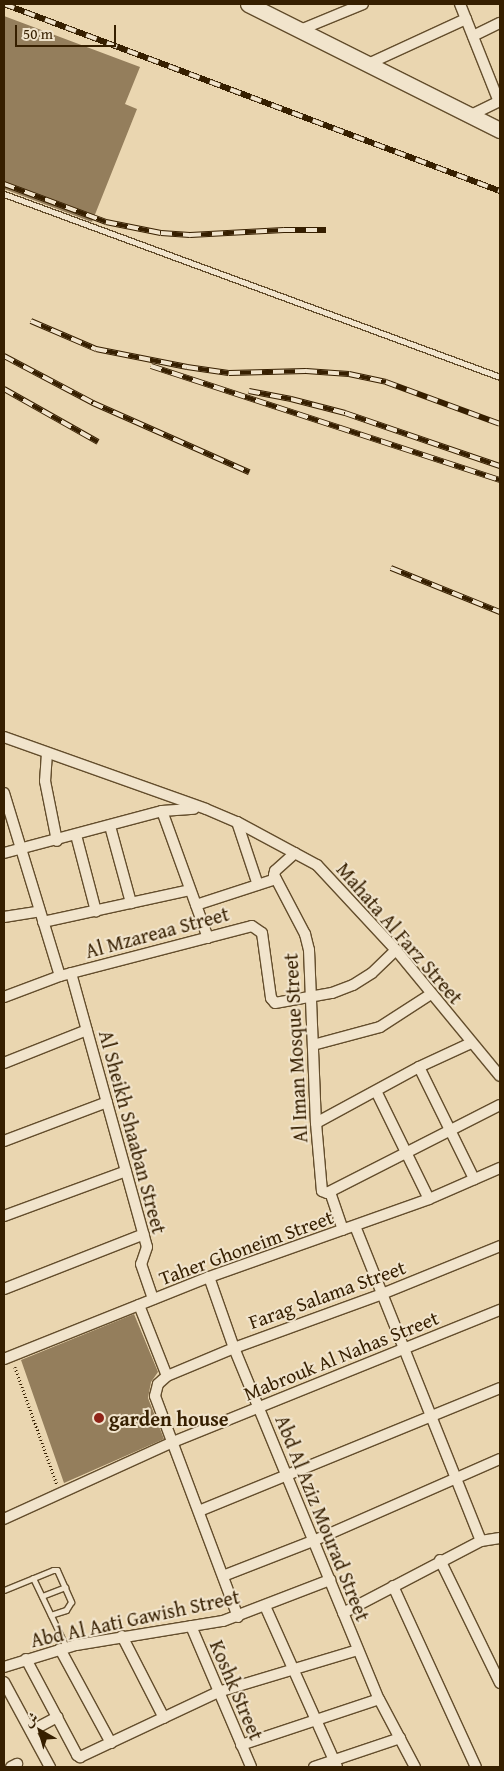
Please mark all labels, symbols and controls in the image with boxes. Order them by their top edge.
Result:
scale bar [18,15,119,47]
text: 50 m [23,23,53,44]
street label: Mahata Al Farz Street [332,857,468,1009]
street label: Al Mzareaa Street [82,901,232,963]
street label: Al Iman Mosque Street [278,953,312,1143]
street label: Al Sheikh Shaaban Street [94,1028,172,1236]
street label: Taher Ghoneim Street [155,1204,337,1290]
street label: Farag Salama Street [245,1254,409,1334]
street label: Mabrouk Al Nahas Street [240,1305,442,1405]
place label: garden house [109,1406,229,1430]
marker: garden house [93,1412,105,1424]
street label: Abd Al Aziz Mourad Street [271,1412,375,1624]
street label: Abd Al Aati Gawish Street [28,1584,242,1652]
street label: Koshk Street [205,1636,269,1744]
north arrow [15,1706,65,1756]
text: ش [19,1707,42,1731]

